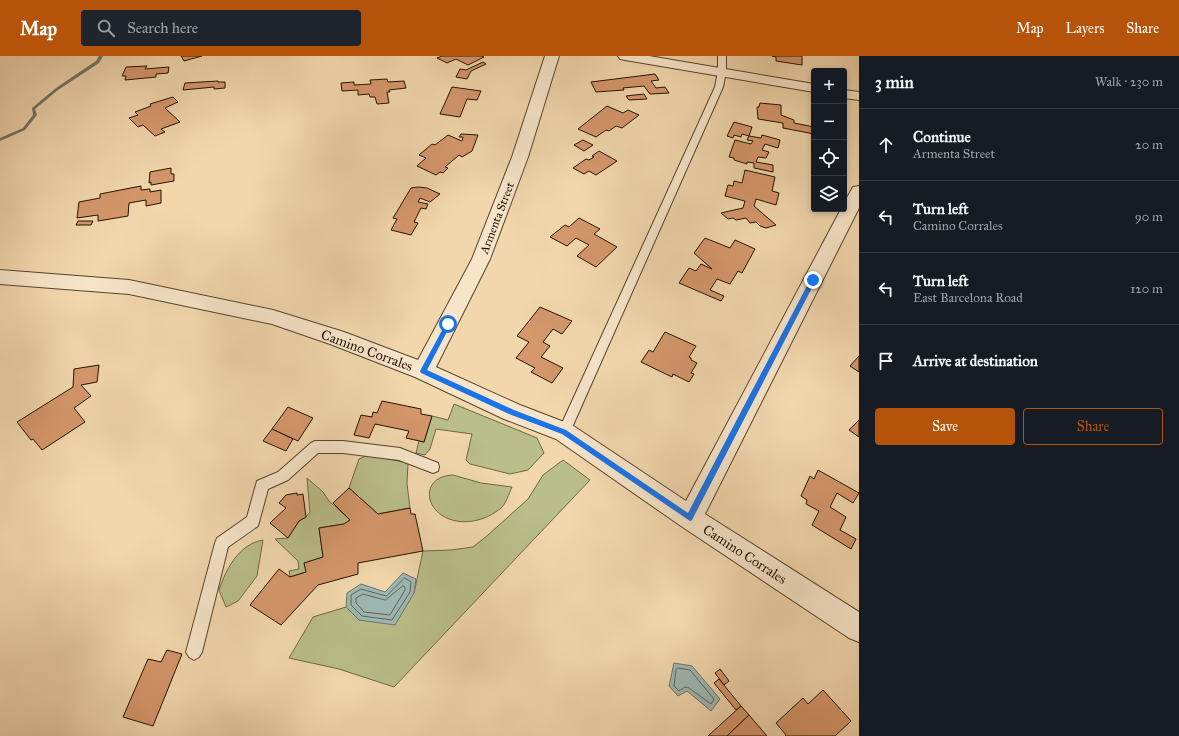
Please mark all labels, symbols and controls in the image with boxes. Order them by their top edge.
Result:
search box [81,10,361,46]
text: Map [20,17,57,40]
icon: search [95,17,117,39]
text: Search here [127,19,198,37]
text: Map [1016,20,1044,37]
text: Layers [1066,20,1104,37]
text: Share [1126,20,1159,37]
map controls [811,68,847,212]
button: + [811,68,847,104]
text: 3 min [875,72,914,93]
text: Walk · 230 m [1095,74,1163,90]
button: − [811,104,847,140]
text: Continue [913,128,971,146]
icon: ahead [875,134,897,156]
text: 20 m [1135,137,1163,153]
button: locate [811,140,847,176]
text: Armenta Street [913,146,995,162]
button: layers [811,176,847,212]
street label: Armenta Street [477,179,517,257]
text: Turn left [913,200,969,218]
icon: left [875,206,897,228]
text: 90 m [1135,209,1163,225]
text: Camino Corrales [913,218,1003,234]
route end [804,271,822,289]
text: Turn left [913,272,969,290]
icon: left [875,278,897,300]
text: 120 m [1130,281,1163,297]
text: East Barcelona Road [913,290,1023,306]
route start [439,315,457,333]
street label: Camino Corrales [319,326,415,375]
icon: arrive [875,350,897,372]
text: Arrive at destination [913,352,1038,370]
button: Save [875,408,1015,445]
button: Share [1023,408,1163,445]
street label: Camino Corrales [700,521,790,588]

